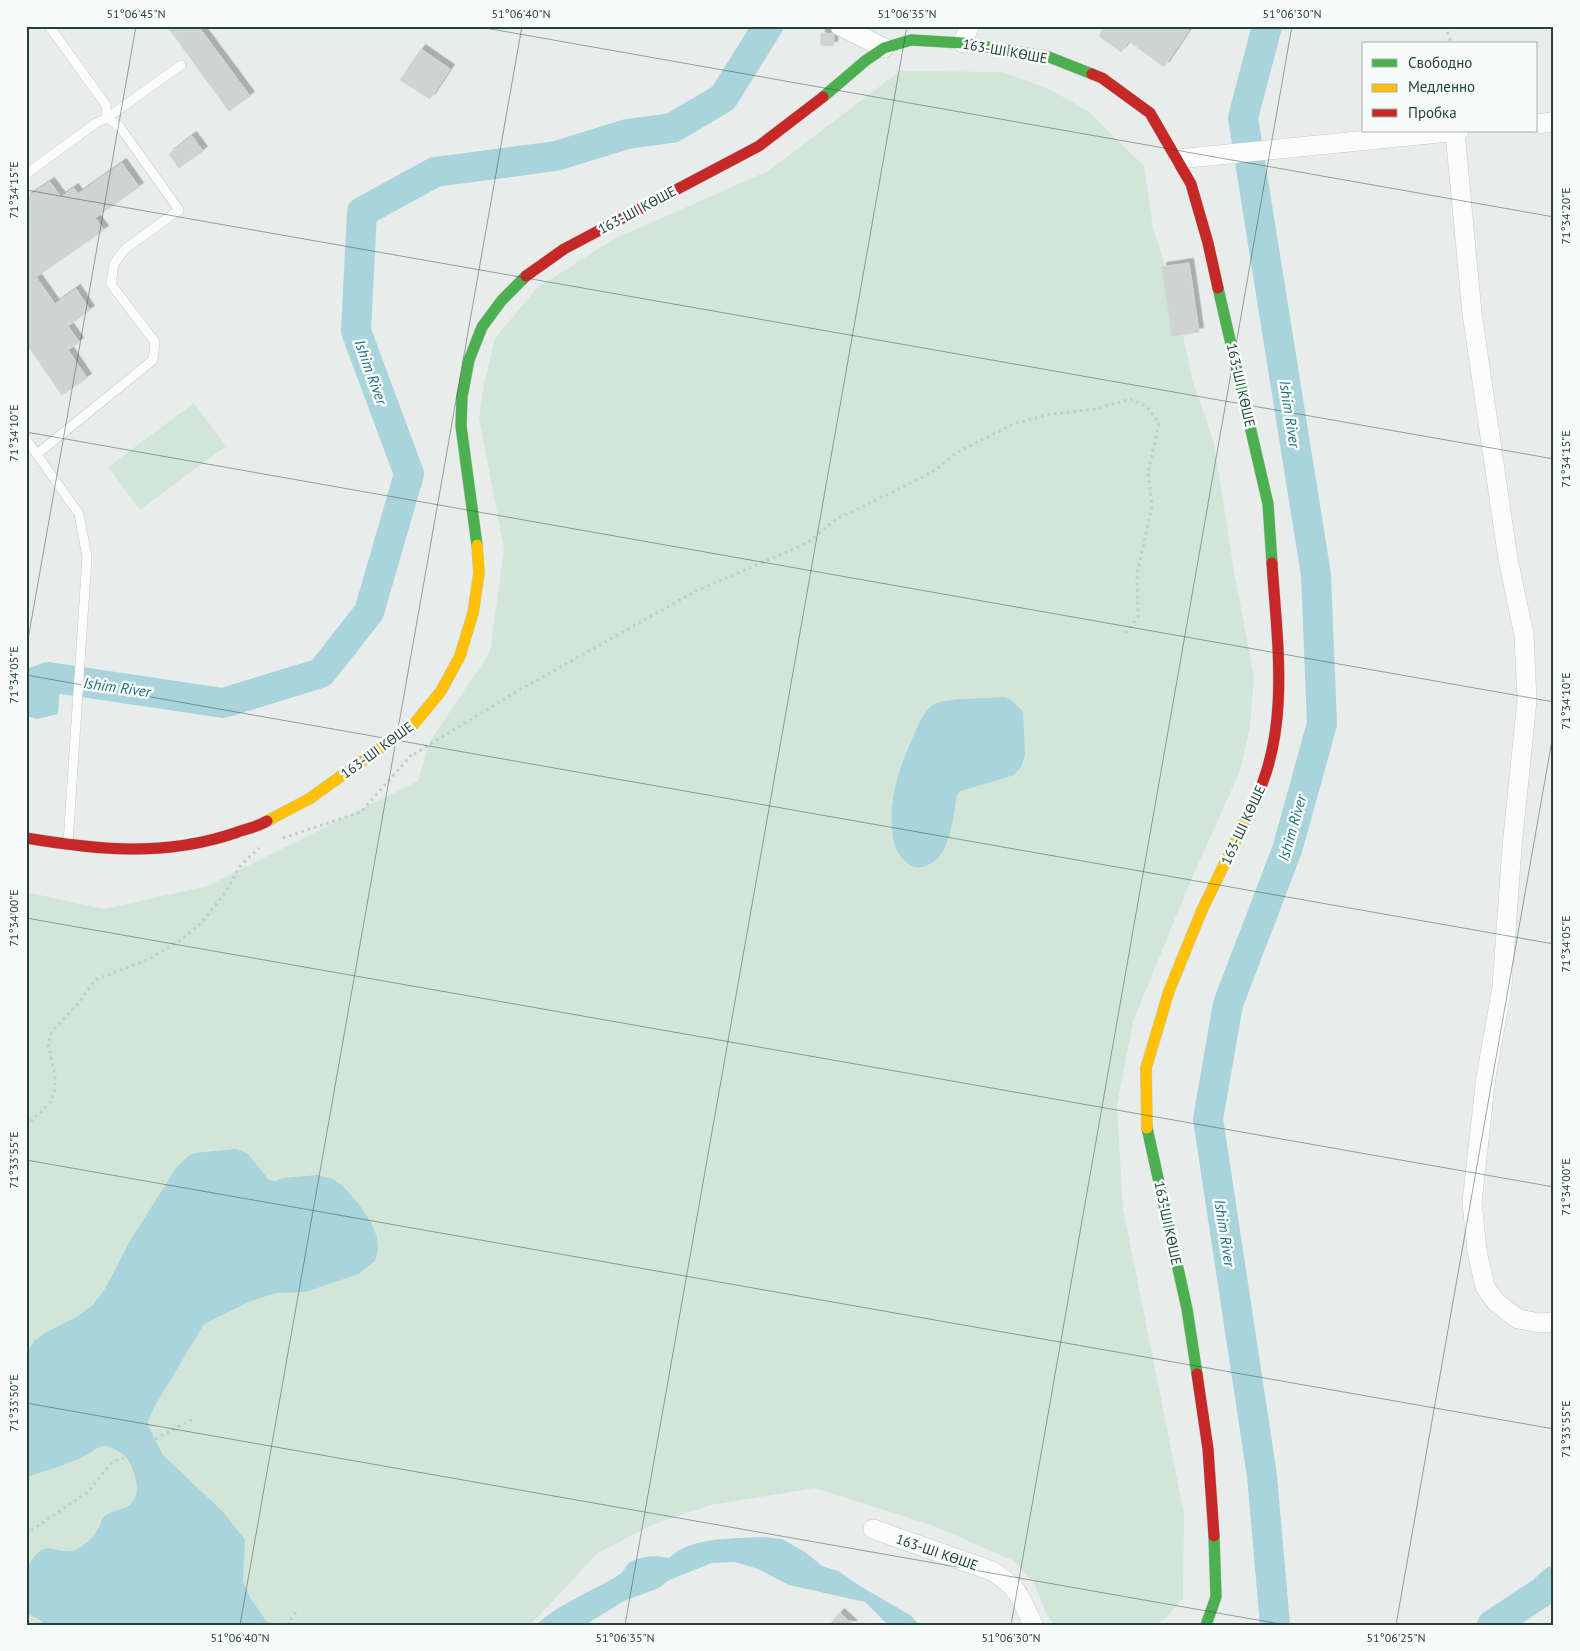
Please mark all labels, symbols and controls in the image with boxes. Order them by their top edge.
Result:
text: 51°06'45"N [106,6,166,21]
text: 51°06'40"N [491,6,551,21]
text: 51°06'35"N [877,6,937,21]
text: 51°06'30"N [1262,6,1322,21]
street label: 163-ШІ КӨШЕ [961,35,1049,67]
legend [1362,42,1538,132]
text: Свободно [1408,53,1472,72]
text: Медленно [1408,77,1475,96]
text: Пробка [1408,103,1457,122]
text: 71°34'15"E [6,161,21,219]
street label: 163-ШІ КӨШЕ [595,182,679,238]
text: 71°34'20"E [1558,187,1573,245]
water label: Ishim River [350,337,392,408]
street label: 163-ШІ КӨШЕ [1223,341,1259,429]
water label: Ishim River [1275,379,1305,450]
text: 71°34'10"E [6,404,21,462]
text: 71°34'15"E [1558,430,1573,488]
text: 71°34'05"E [6,646,21,704]
text: 71°34'10"E [1558,672,1573,730]
water label: Ishim River [82,673,153,701]
street label: 163-ШІ КӨШЕ [337,718,417,782]
street label: 163-ШІ КӨШЕ [1217,782,1269,868]
water label: Ishim River [1274,792,1311,863]
text: 71°34'00"E [6,889,21,947]
text: 71°34'05"E [1558,915,1573,973]
text: 71°33'55"E [6,1131,21,1189]
text: 71°34'00"E [1558,1158,1573,1216]
street label: 163-ШІ КӨШЕ [1150,1179,1186,1267]
water label: Ishim River [1210,1198,1240,1269]
text: 71°33'50"E [6,1374,21,1432]
text: 71°33'55"E [1558,1400,1573,1458]
street label: 163-ШІ КӨШЕ [894,1530,980,1574]
text: 51°06'40"N [210,1630,270,1645]
text: 51°06'35"N [595,1630,655,1645]
text: 51°06'30"N [981,1630,1041,1645]
text: 51°06'25"N [1366,1630,1426,1645]

